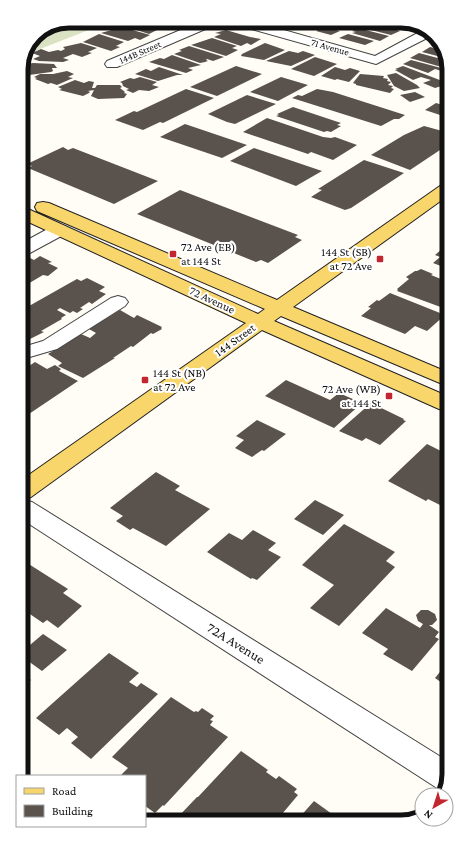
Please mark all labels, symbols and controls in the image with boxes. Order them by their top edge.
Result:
street label: 71 Avenue [310,36,351,58]
street label: 144B Street [117,38,163,66]
place label: 72 Ave (EB) at 144 St [181,240,235,268]
place label: 144 St (SB) at 72 Ave [321,245,372,273]
marker: 72 Ave (EB) at 144 St [168,249,178,259]
marker: 144 St (SB) at 72 Ave [375,254,385,264]
street label: 72 Avenue [187,283,237,317]
street label: 144 Street [212,320,259,359]
place label: 144 St (NB) at 72 Ave [153,366,206,394]
marker: 144 St (NB) at 72 Ave [140,375,150,385]
place label: 72 Ave (WB) at 144 St [322,382,382,410]
marker: 72 Ave (WB) at 144 St [384,391,394,401]
street label: 72A Avenue [204,619,268,667]
legend [16,775,146,827]
text: Road [52,784,77,798]
north arrow [414,787,454,827]
text: Building [52,804,93,818]
text: N [421,807,434,822]

